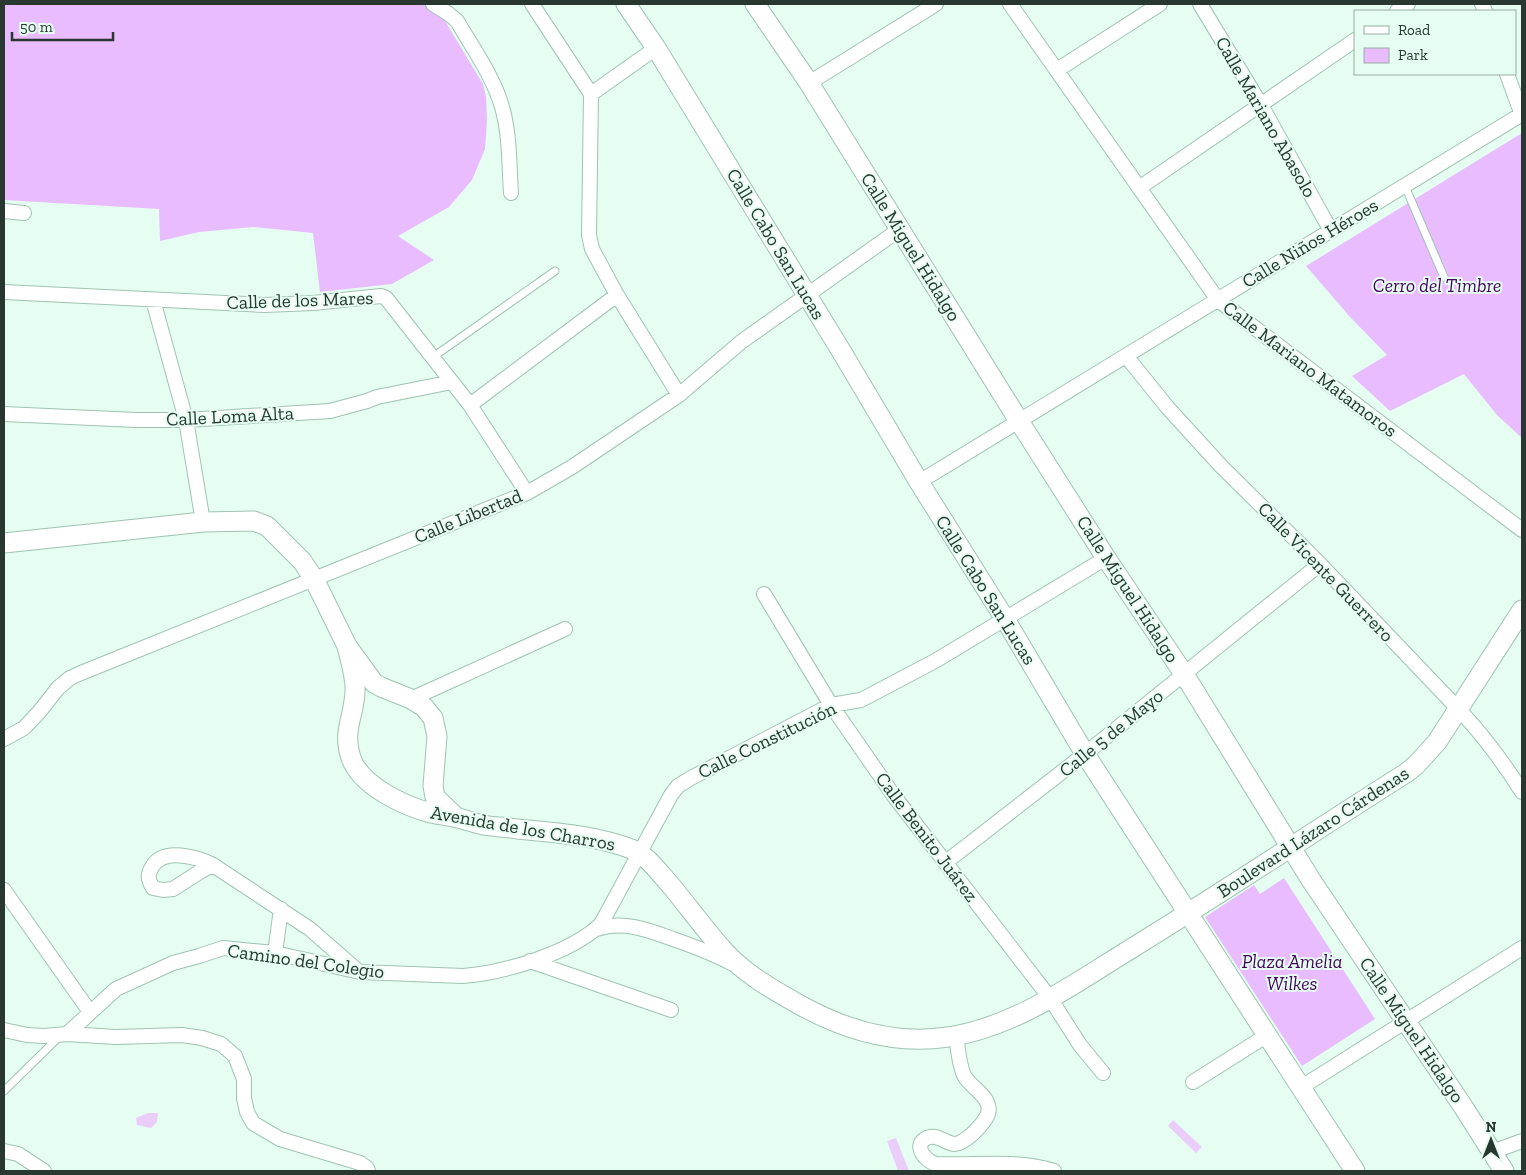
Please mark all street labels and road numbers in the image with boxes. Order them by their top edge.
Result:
street label: Calle Mariano Abasolo [1211,32,1322,202]
street label: Calle Cabo San Lucas [722,164,830,324]
street label: Calle Miguel Hidalgo [856,169,966,326]
street label: Calle Niños Héroes [1238,193,1382,293]
street label: Calle de los Mares [226,286,374,314]
street label: Calle Mariano Matamoros [1218,296,1402,442]
street label: Calle Loma Alta [166,401,294,431]
street label: Calle Libertad [411,484,526,548]
street label: Calle Vicente Guerrero [1253,497,1399,647]
street label: Calle Cabo San Lucas [931,511,1041,669]
street label: Calle Miguel Hidalgo [1072,511,1184,667]
street label: Calle 5 de Mayo [1054,684,1168,782]
street label: Calle Constitución [694,697,840,783]
street label: Boulevard Lázaro Cárdenas [1213,761,1413,903]
street label: Calle Benito Juárez [871,768,983,906]
street label: Avenida de los Charros [429,800,617,856]
street label: Camino del Colegio [226,939,386,983]
street label: Calle Miguel Hidalgo [1355,953,1469,1107]

